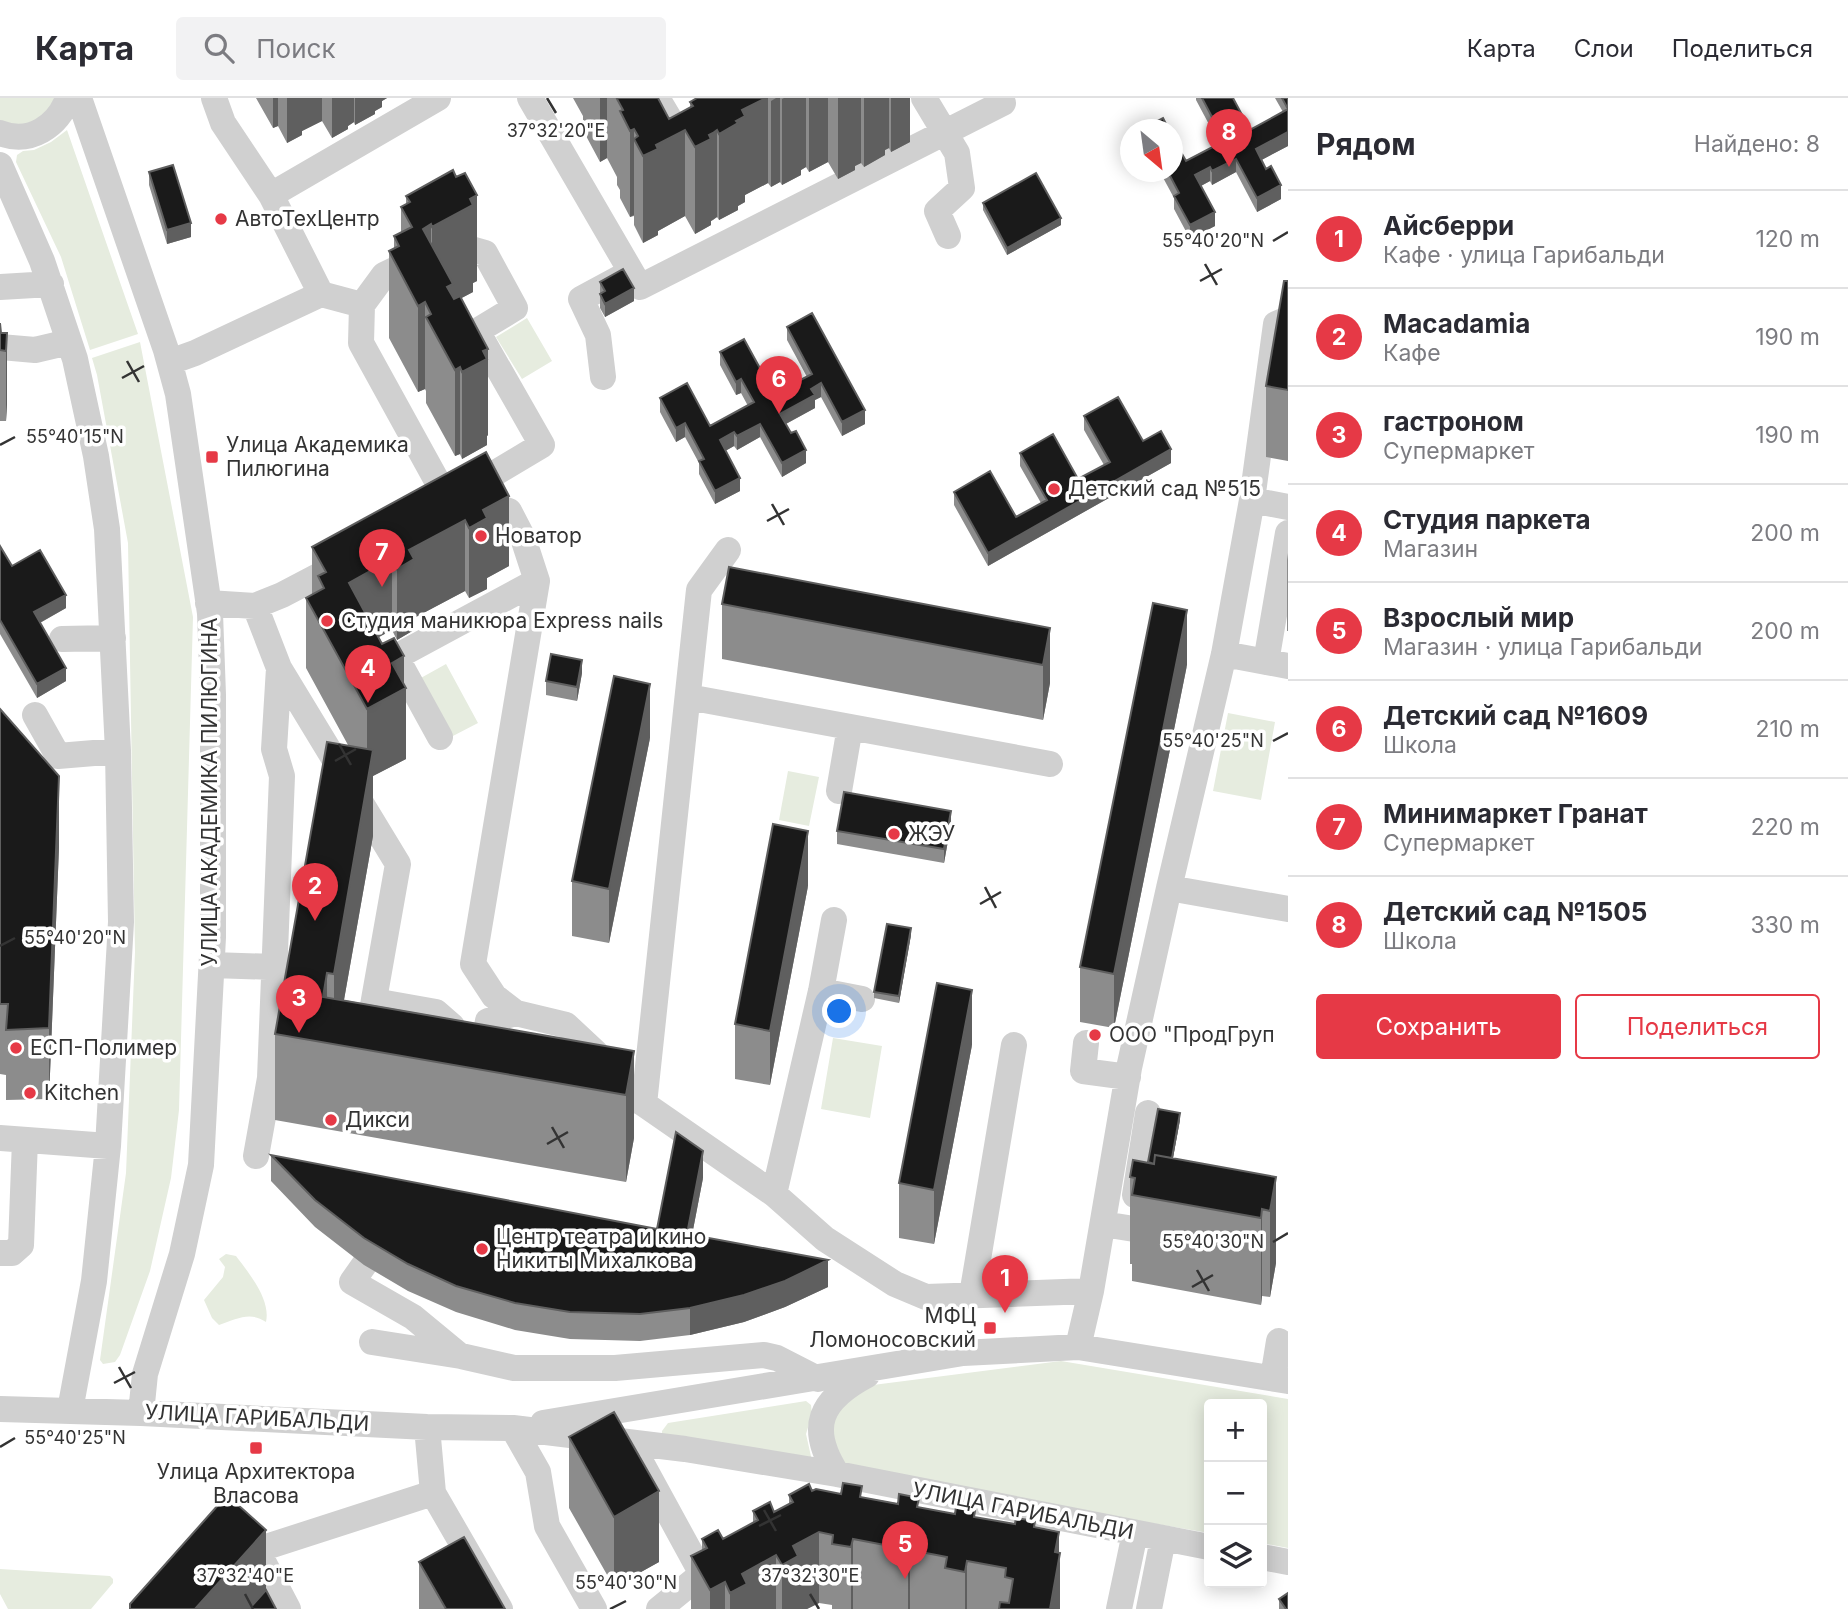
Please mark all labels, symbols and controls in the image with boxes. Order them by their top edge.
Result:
search box [176,17,666,80]
text: Карта [35,28,134,68]
icon: search [200,29,238,67]
text: Поиск [256,33,335,64]
text: Карта [1467,34,1536,63]
text: Слои [1574,34,1634,63]
text: Поделиться [1672,34,1813,63]
pin: 8 [1206,109,1252,167]
north arrow [1120,119,1183,182]
text: 37°32'20"E [507,120,605,141]
text: Рядом [1316,126,1416,162]
text: Найдено: 8 [1694,130,1820,158]
place label: АвтоТехЦентр [235,206,380,231]
text: Айсберри [1383,210,1514,241]
marker: АвтоТехЦентр [213,211,229,227]
text: 1 [1334,225,1344,253]
text: 120 m [1755,225,1820,253]
text: 55°40'20"N [1162,230,1264,251]
text: Кафе · улица Гарибальди [1383,241,1665,269]
text: Macadamia [1383,308,1530,339]
text: 2 [1332,323,1346,351]
text: 190 m [1755,323,1820,351]
text: Кафе [1383,339,1441,367]
pin: 6 [756,356,802,414]
text: гастроном [1383,406,1524,437]
text: 3 [1332,421,1346,449]
text: 190 m [1755,421,1820,449]
text: 55°40'15"N [26,426,124,447]
place label: Улица Академика Пилюгина [226,432,409,481]
text: Супермаркет [1383,437,1535,465]
marker: Улица Академика Пилюгина [204,449,220,465]
place label: Детский сад №515 [1068,476,1261,501]
marker: Детский сад №515 [1046,481,1062,497]
text: Студия паркета [1383,504,1591,535]
text: 4 [1331,519,1347,547]
text: 200 m [1750,519,1820,547]
place label: Новатор [495,523,582,548]
marker: Новатор [473,528,489,544]
pin: 7 [359,529,405,587]
text: Магазин [1383,535,1478,563]
text: Взрослый мир [1383,602,1574,633]
place label: Студия маникюра Express nails [341,608,663,633]
marker: Студия маникюра Express nails [319,613,335,629]
text: 5 [1332,617,1346,645]
text: 200 m [1750,617,1820,645]
street label: УЛИЦА АКАДЕМИКА ПИЛЮГИНА [197,618,222,966]
text: Магазин · улица Гарибальди [1383,633,1702,661]
pin: 4 [345,645,391,703]
text: Детский сад №1609 [1383,700,1648,731]
text: 6 [1332,715,1346,743]
text: 210 m [1755,715,1820,743]
text: 55°40'25"N [1162,730,1264,751]
text: Школа [1383,731,1457,759]
text: Минимаркет Гранат [1383,798,1648,829]
text: 7 [1332,813,1346,841]
text: 220 m [1751,813,1820,841]
place label: ЖЭУ [908,821,955,846]
marker: ЖЭУ [886,826,902,842]
text: Супермаркет [1383,829,1535,857]
pin: 2 [292,863,338,921]
text: Детский сад №1505 [1383,896,1647,927]
text: 8 [1332,911,1346,939]
text: 330 m [1750,911,1820,939]
text: 55°40'20"N [24,927,126,948]
text: Школа [1383,927,1457,955]
pin: 3 [276,975,322,1033]
your location [822,994,856,1028]
button: Сохранить [1316,994,1561,1059]
button: Поделиться [1575,994,1820,1059]
place label: ООО "ПродГруп [1109,1022,1275,1047]
marker: ООО "ПродГруп [1087,1027,1103,1043]
place label: ЕСП-Полимер [30,1035,177,1060]
marker: ЕСП-Полимер [8,1040,24,1056]
place label: Kitchen [44,1080,119,1105]
marker: Kitchen [22,1085,38,1101]
place label: Дикси [345,1107,410,1132]
marker: Дикси [323,1112,339,1128]
place label: Центр театра и кино Никиты Михалкова [496,1224,706,1273]
text: 55°40'30"N [1162,1231,1264,1252]
marker: Центр театра и кино Никиты Михалкова [474,1241,490,1257]
pin: 1 [982,1255,1028,1313]
place label: МФЦ Ломоносовский [809,1303,976,1352]
marker: МФЦ Ломоносовский [982,1320,998,1336]
street label: УЛИЦА ГАРИБАЛЬДИ [144,1399,370,1436]
map controls [1204,1399,1267,1588]
button: + [1204,1399,1267,1462]
text: 55°40'25"N [24,1427,126,1448]
marker: Улица Архитектора Власова [248,1440,264,1456]
place label: Улица Архитектора Власова [157,1459,355,1508]
button: − [1204,1462,1267,1525]
street label: УЛИЦА ГАРИБАЛЬДИ [910,1477,1136,1544]
pin: 5 [882,1521,928,1579]
button: layers [1204,1525,1267,1588]
text: 37°32'40"E [196,1565,294,1586]
text: 37°32'30"E [761,1565,859,1586]
text: 55°40'30"N [575,1572,677,1593]

